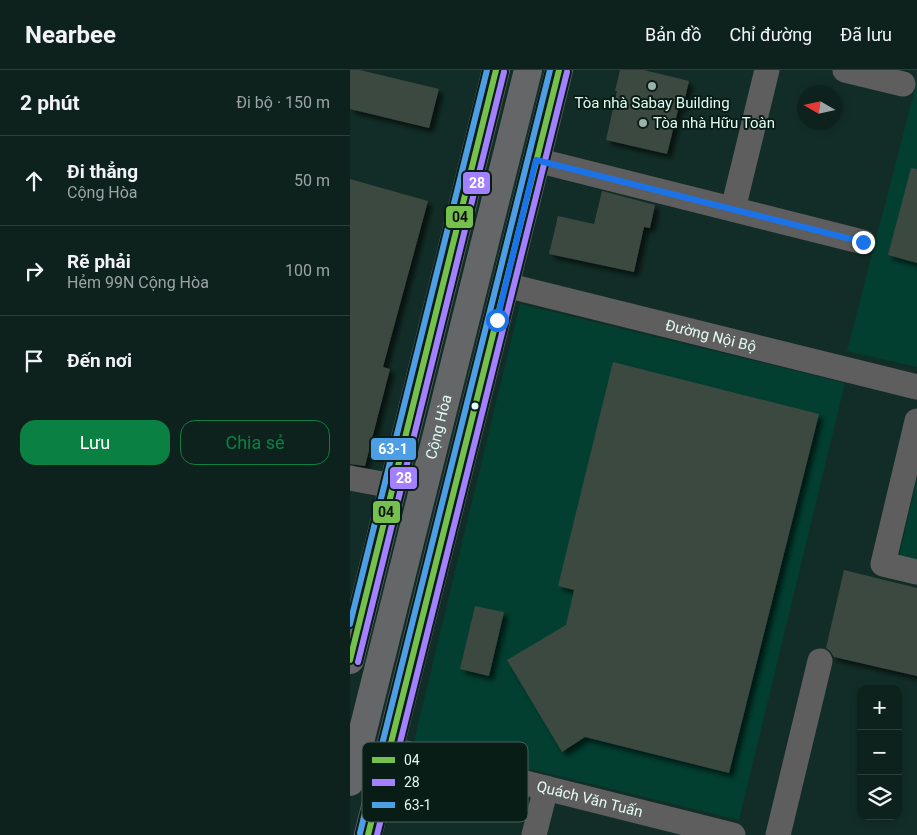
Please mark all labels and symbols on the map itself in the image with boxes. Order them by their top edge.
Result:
marker: Tòa nhà Sabay Building [646,80,658,92]
north arrow [797,85,842,130]
place label: Tòa nhà Sabay Building [574,94,730,112]
place label: Tòa nhà Hữu Toàn [653,114,775,132]
marker: Tòa nhà Hữu Toàn [637,117,649,129]
line badge: 28 [462,171,491,195]
text: 28 [469,175,485,191]
line badge: 04 [445,205,474,229]
text: 04 [452,209,468,225]
route end [852,231,875,254]
route start [486,309,509,332]
street label: Đường Nội Bộ [663,316,758,356]
street label: Cộng Hòa [422,393,456,461]
unlabelled marker [470,401,480,411]
line badge: 63-1 [370,437,417,461]
text: 63-1 [378,441,408,457]
line badge: 28 [389,466,418,490]
text: 28 [396,470,412,486]
line badge: 04 [372,500,401,524]
text: 04 [378,504,394,520]
legend [362,742,528,822]
text: 04 [404,752,420,768]
text: 28 [404,774,420,790]
street label: Quách Văn Tuấn [535,777,645,821]
text: 63-1 [404,797,431,813]

